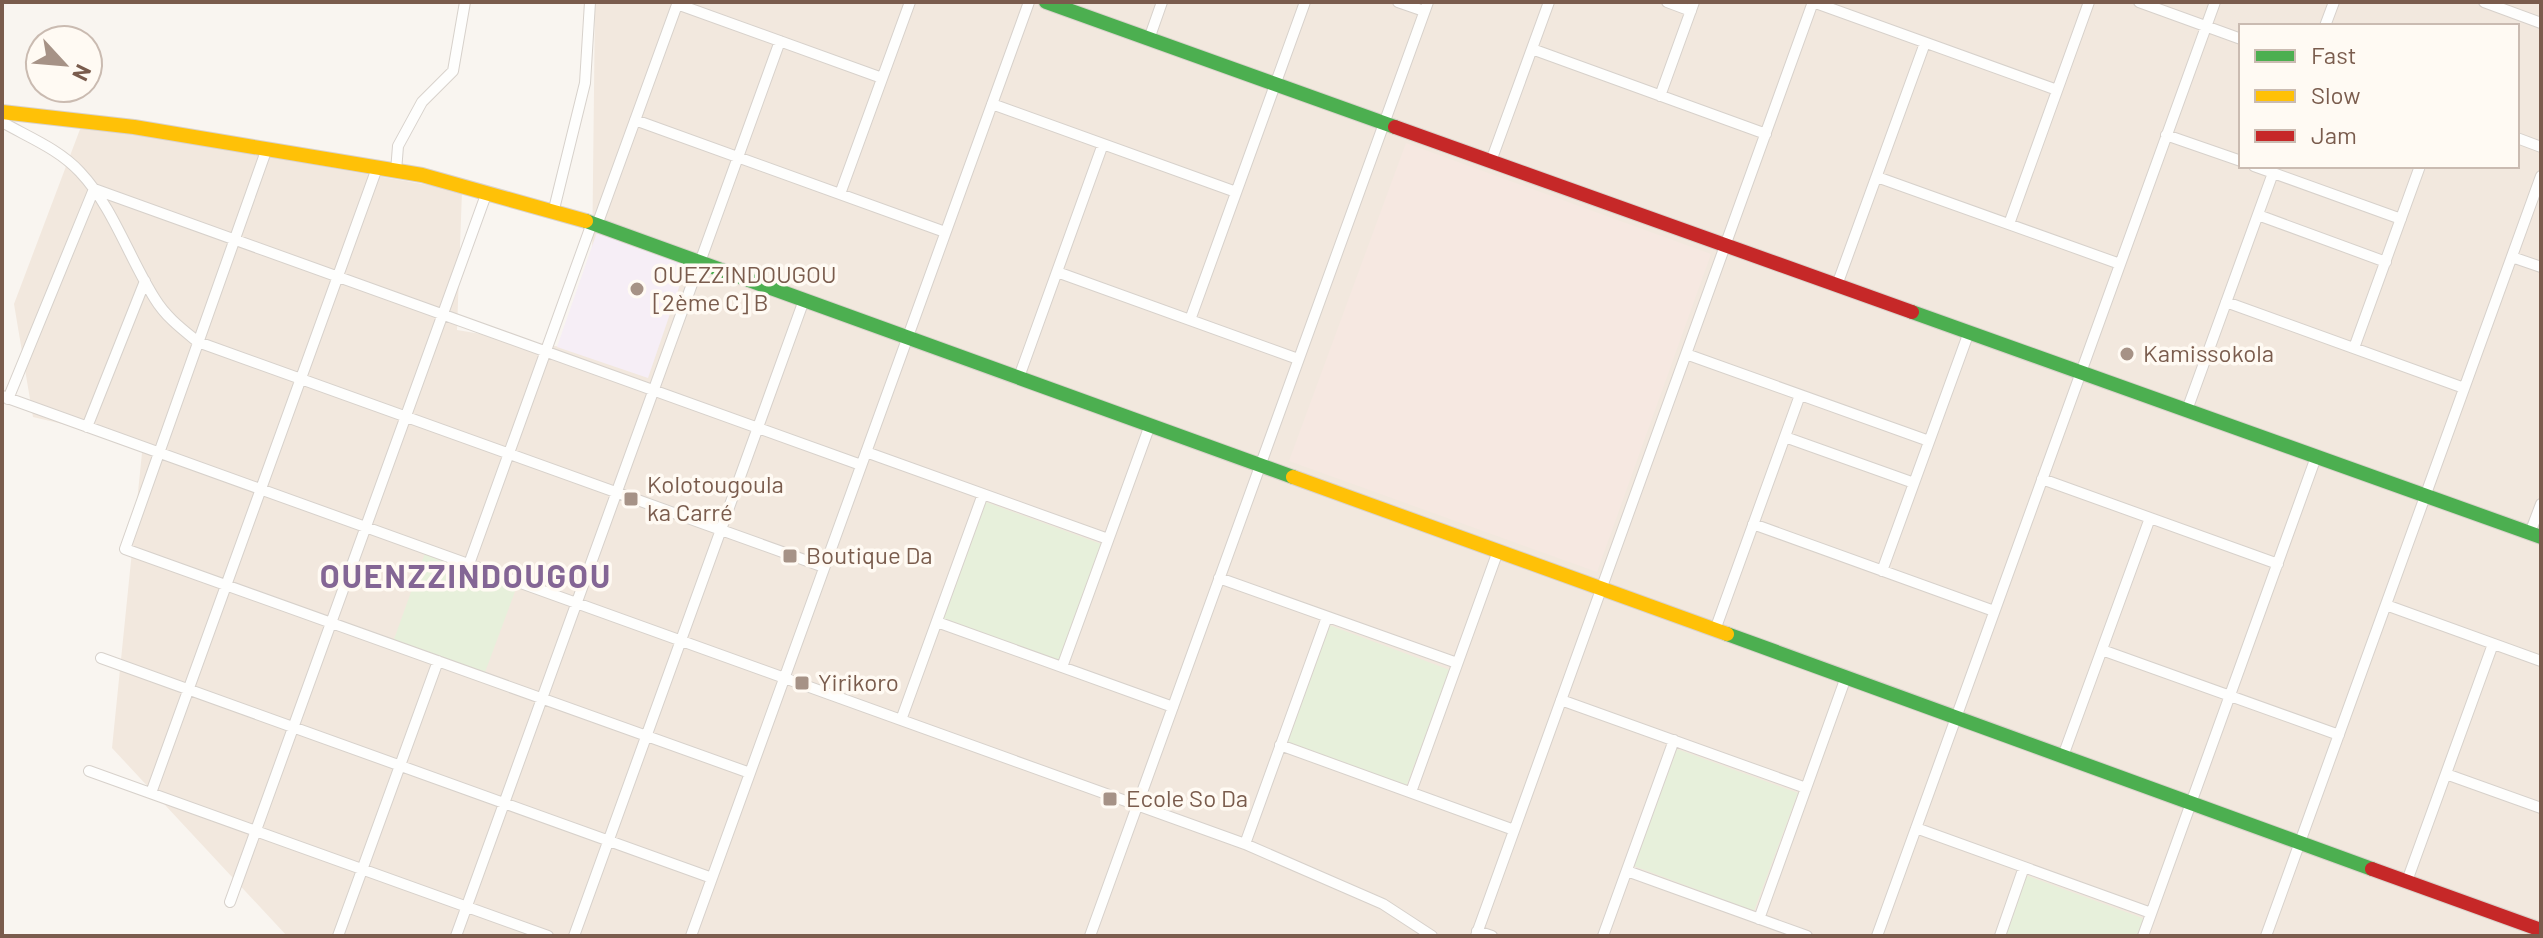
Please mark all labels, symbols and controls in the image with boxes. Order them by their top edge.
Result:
north arrow [24,24,104,104]
legend [2239,24,2519,168]
text: Fast [2311,40,2356,69]
text: N [68,61,98,85]
text: Slow [2311,80,2360,109]
text: Jam [2311,120,2357,149]
place label: OUEZZINDOUGOU [2ème C] B [653,259,837,316]
marker: OUEZZINDOUGOU [2ème C] B [628,280,646,298]
place label: Kamissokola [2143,338,2274,367]
marker: Kamissokola [2118,345,2136,363]
place label: Kolotougoula ka Carré [647,469,784,526]
marker: Kolotougoula ka Carré [622,490,640,508]
place label: Boutique Da [806,540,933,569]
marker: Boutique Da [781,547,799,565]
district label: OUENZZINDOUGOU [320,556,612,594]
place label: Yirikoro [818,667,899,696]
marker: Yirikoro [793,674,811,692]
place label: Ecole So Da [1126,783,1248,812]
marker: Ecole So Da [1101,790,1119,808]

